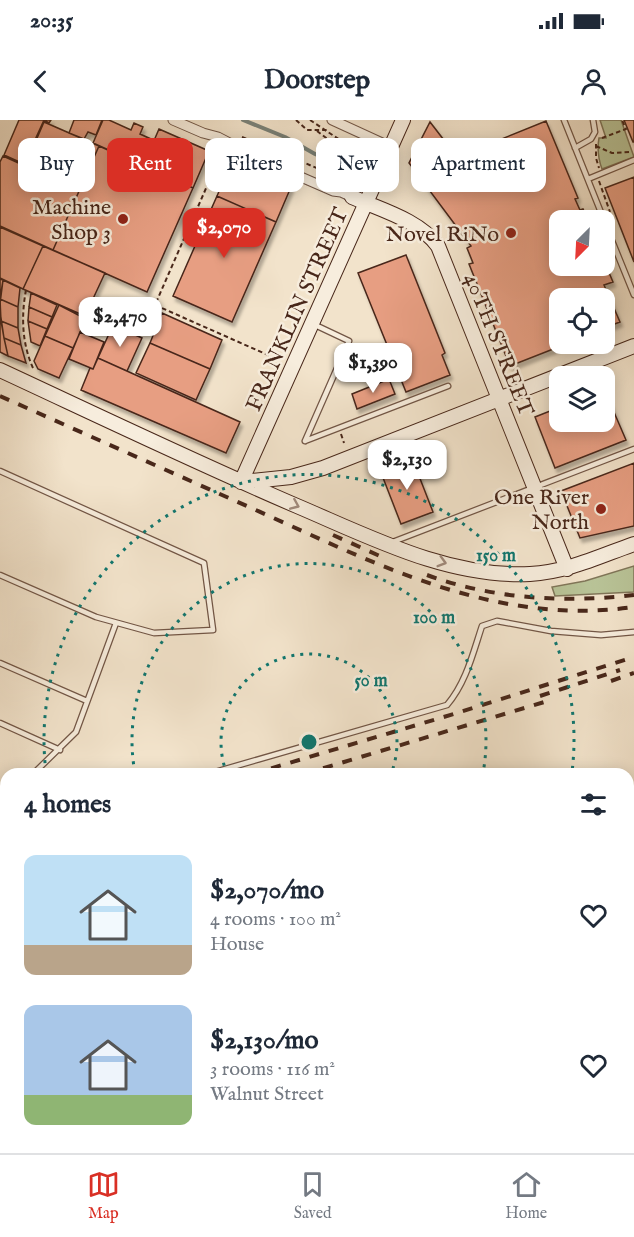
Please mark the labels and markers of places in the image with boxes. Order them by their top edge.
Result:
place label: Machine Shop 3 [32,194,111,247]
pin: $2,070 [175,208,273,259]
marker: Machine Shop 3 [116,212,130,226]
place label: Novel RiNo [386,221,499,249]
marker: Novel RiNo [504,226,518,240]
pin: $2,470 [71,297,169,348]
pin: $1,390 [324,343,422,394]
pin: $2,130 [358,440,456,491]
place label: One River North [494,484,589,537]
marker: One River North [594,502,608,516]
centre of rings [299,732,319,752]

